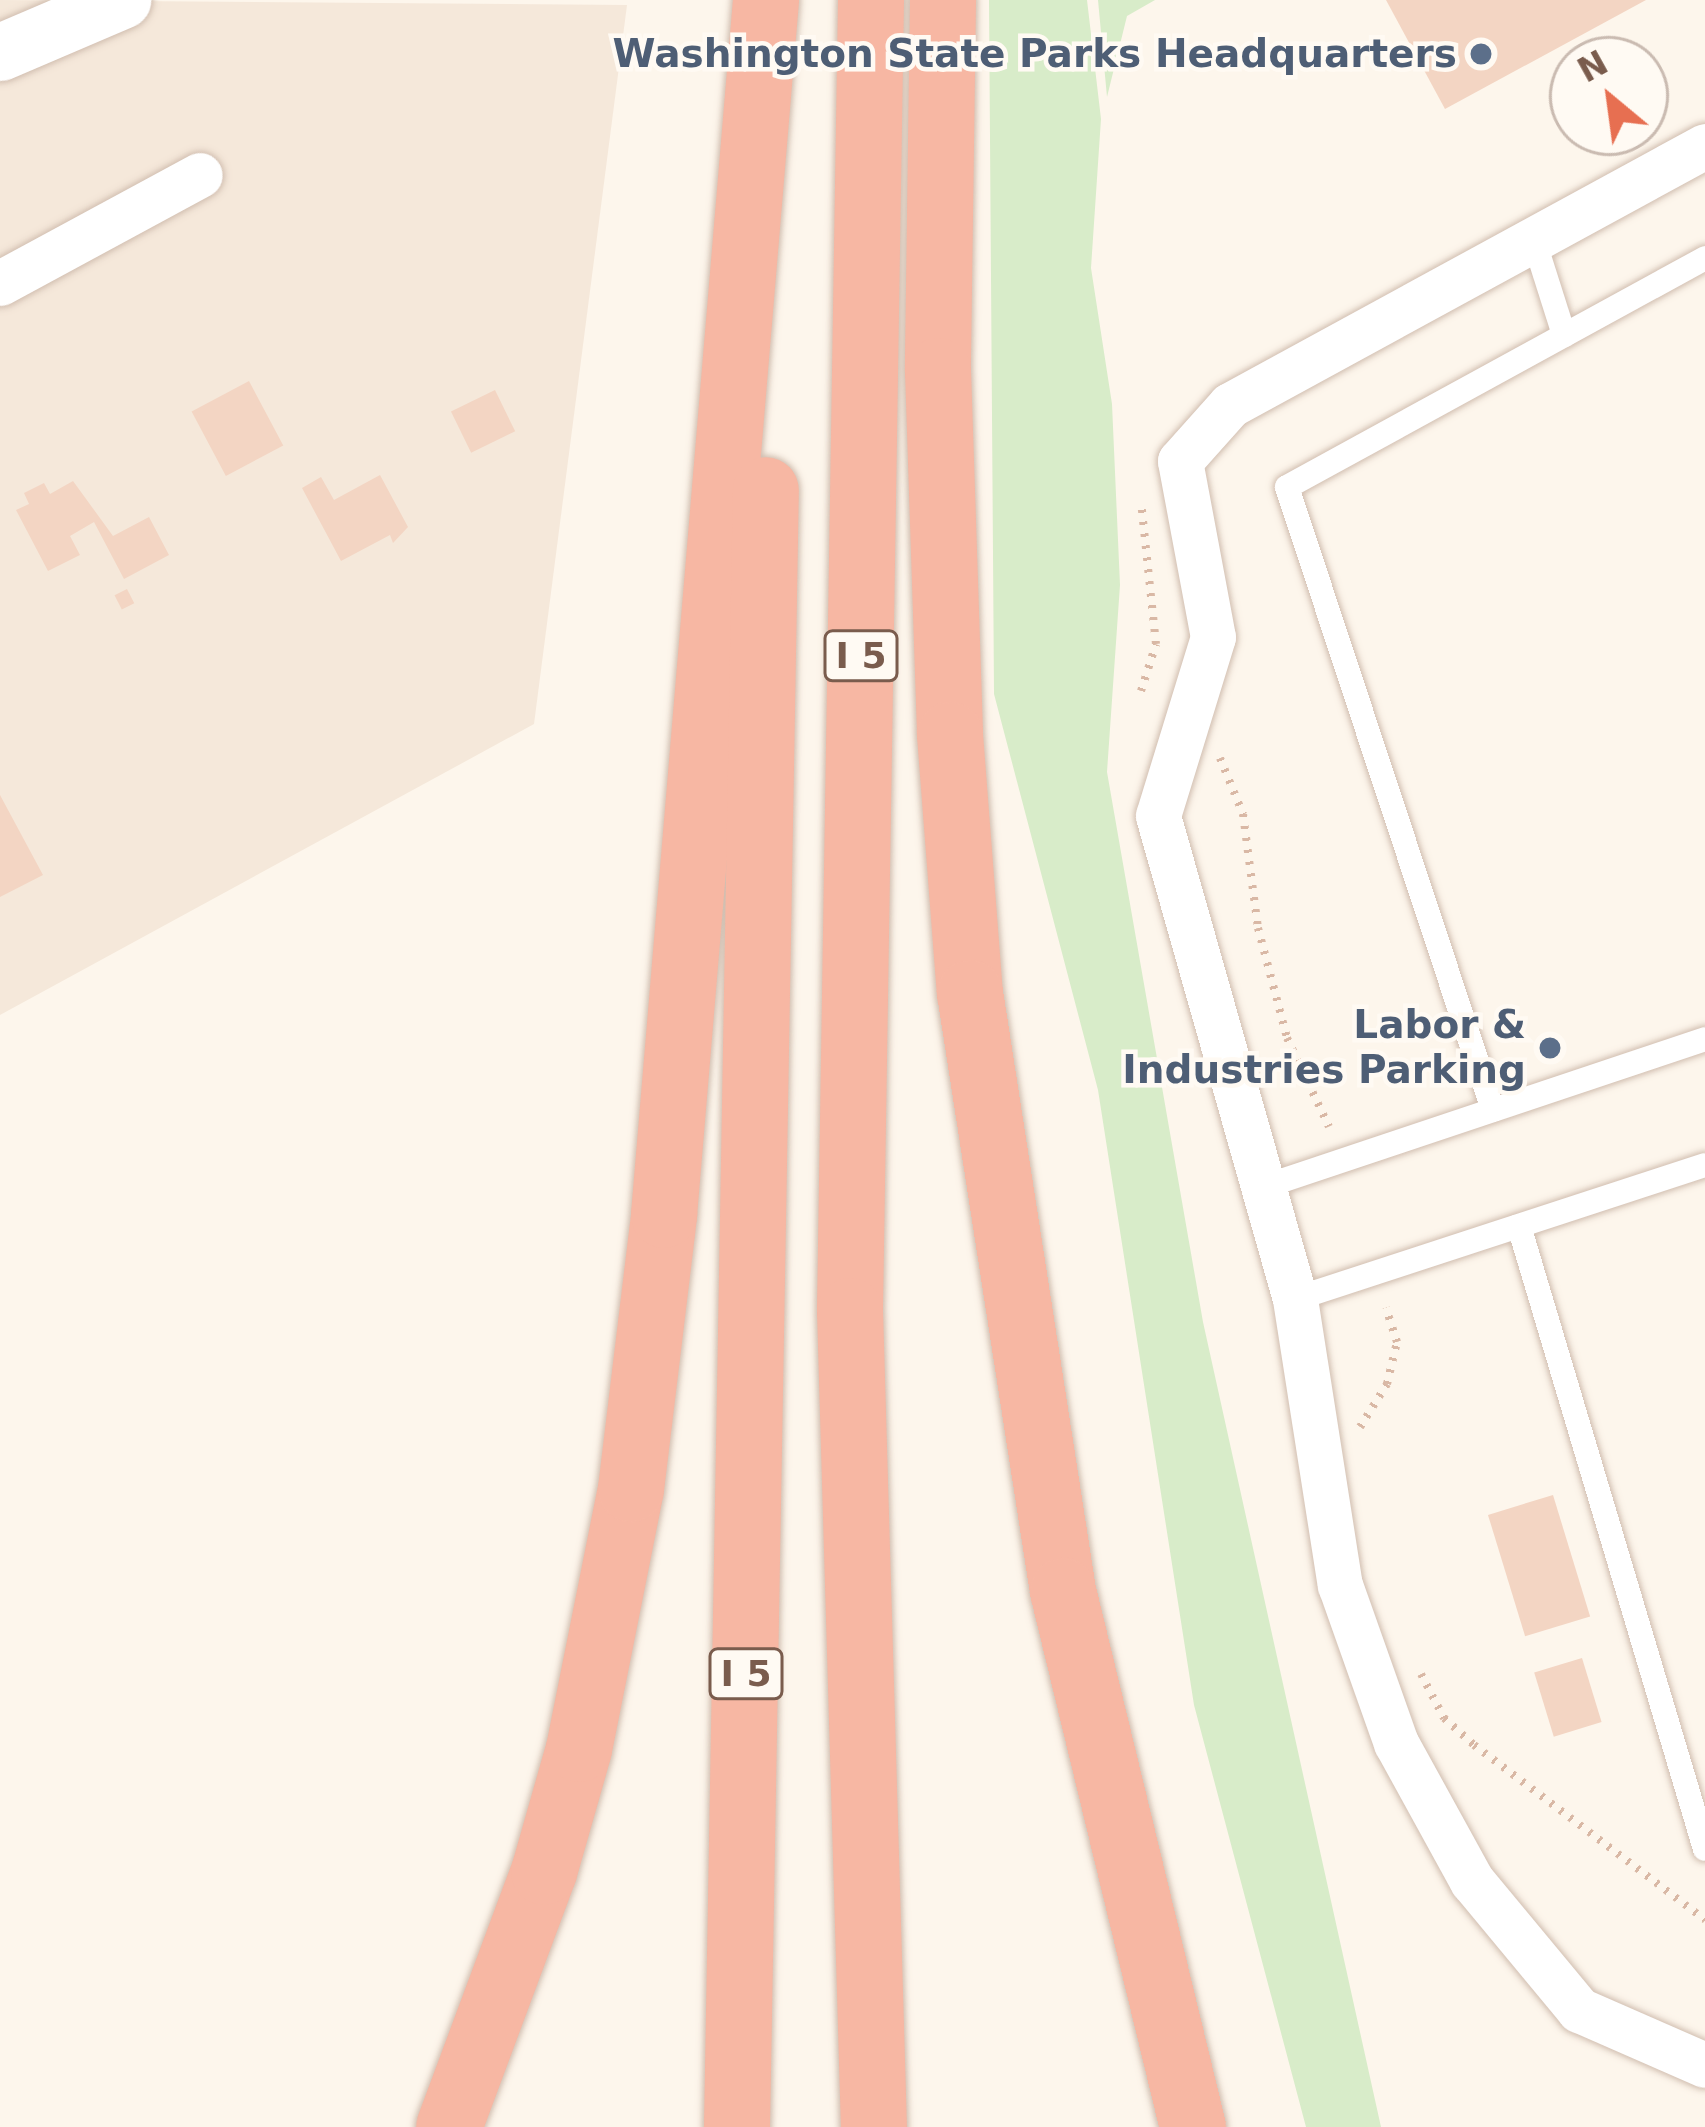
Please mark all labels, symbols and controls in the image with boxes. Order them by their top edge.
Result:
place label: Washington State Parks Headquarters [613,31,1457,77]
north arrow [1549,36,1669,156]
marker: Washington State Parks Headquarters [1468,41,1494,67]
text: N [1571,43,1614,90]
road number: I 5 [822,626,900,686]
place label: Labor & Industries Parking [1122,1003,1526,1094]
marker: Labor & Industries Parking [1537,1035,1563,1061]
road number: I 5 [707,1644,785,1704]

